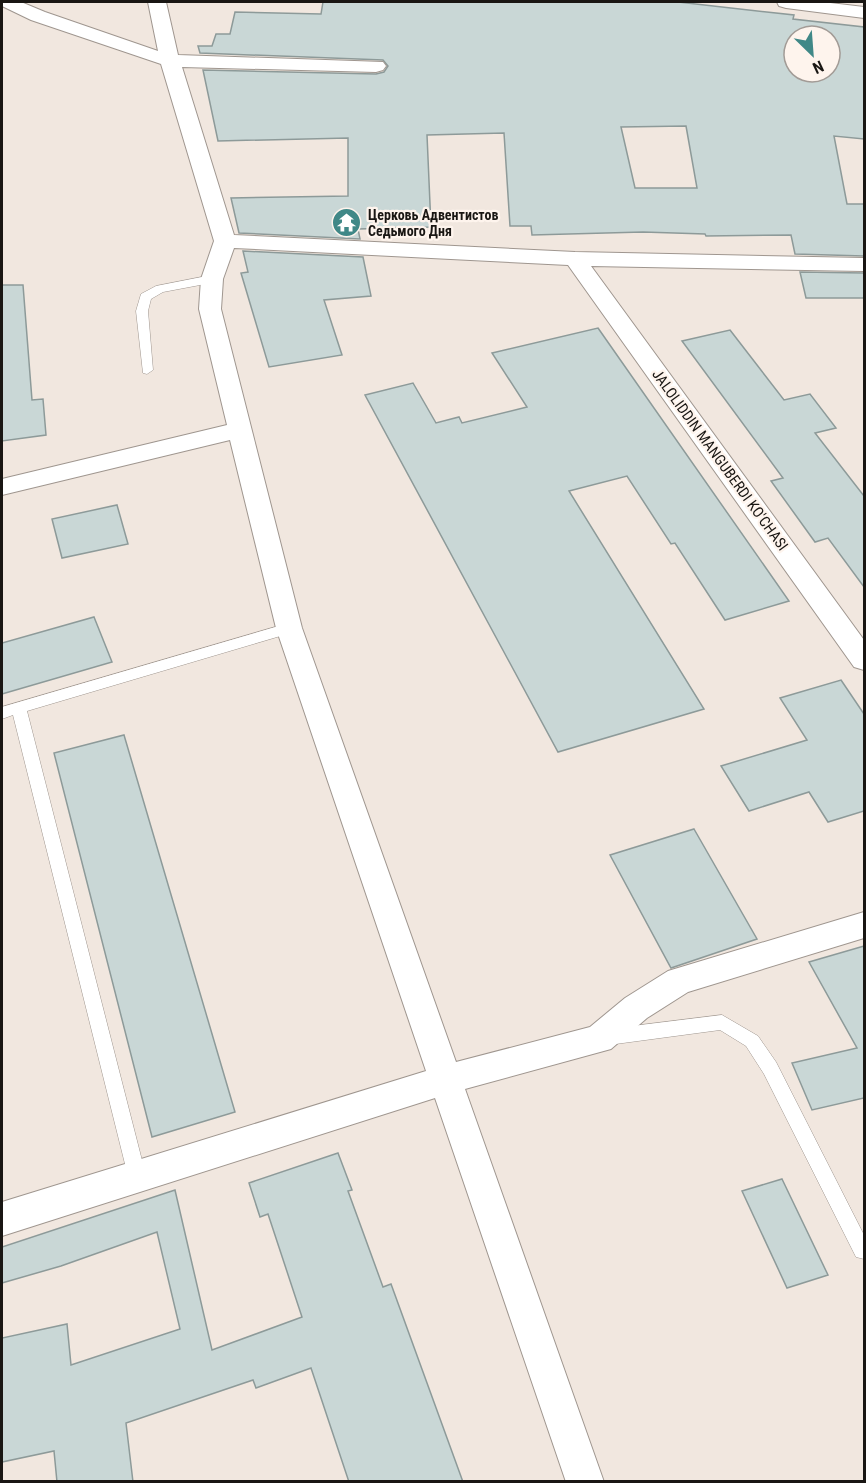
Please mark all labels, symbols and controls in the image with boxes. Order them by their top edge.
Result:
north arrow [782,24,842,84]
text: N [810,56,827,78]
temple icon: Церковь Адвентистов Седьмого Дня [331,207,363,239]
place label: Церковь Адвентистов Седьмого Дня [368,207,498,239]
street label: JALOLIDDIN MANGUBERDI KO'CHASI [648,366,792,554]

